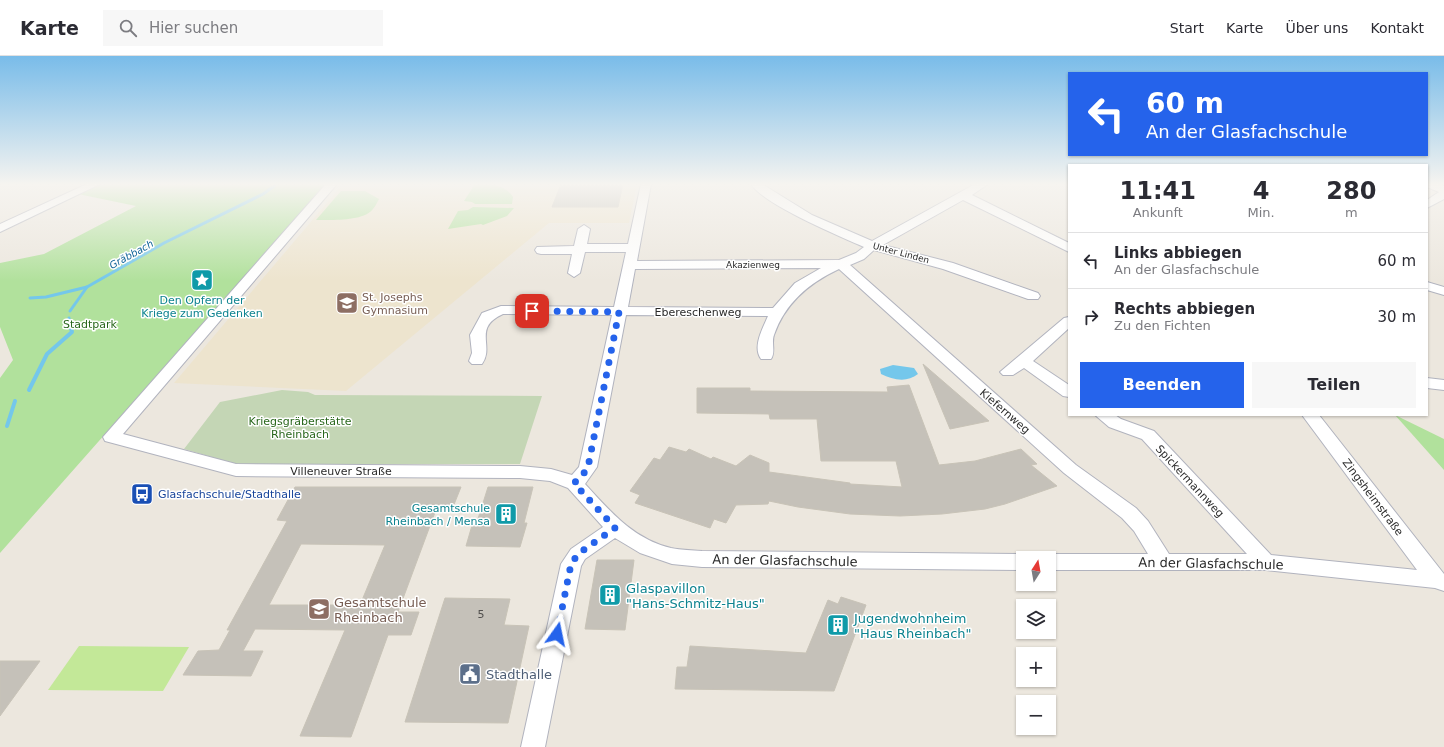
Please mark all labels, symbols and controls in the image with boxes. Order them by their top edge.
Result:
search box [103,10,383,46]
text: Karte [20,17,79,39]
icon: search [117,17,139,39]
text: Hier suchen [149,19,238,37]
text: Start [1170,20,1204,36]
text: Karte [1226,20,1263,36]
text: Über uns [1285,20,1348,36]
text: Kontakt [1370,20,1424,36]
text: 60 m [1146,87,1224,120]
icon: left [1080,88,1132,140]
text: An der Glasfachschule [1146,121,1347,142]
text: 11:41 [1120,177,1196,205]
text: 4 [1253,177,1269,205]
text: 280 [1326,177,1376,205]
text: Ankunft [1133,205,1183,220]
text: Min. [1248,205,1275,220]
text: m [1345,205,1358,220]
water label: Gräbbach [107,238,155,271]
street label: Unter Linden [872,241,930,265]
text: Links abbiegen [1114,244,1242,262]
icon: left [1080,250,1102,272]
text: 60 m [1378,252,1416,270]
street label: Akazienweg [726,260,780,270]
text: An der Glasfachschule [1114,262,1259,277]
place icon: Den Opfern der Kriege zum Gedenken [189,267,215,293]
school or university icon: St. Josephs Gymnasium [334,290,360,316]
place label: St. Josephs Gymnasium [362,291,428,317]
place label: Den Opfern der Kriege zum Gedenken [141,294,263,320]
pin [515,294,549,328]
icon: arrive [521,300,543,322]
text: Rechts abbiegen [1114,300,1255,318]
street label: Ebereschenweg [655,306,742,319]
icon: right [1080,306,1102,328]
text: 30 m [1378,308,1416,326]
park label: Stadtpark [63,318,118,331]
text: Zu den Fichten [1114,318,1211,333]
button: Beenden [1080,362,1244,408]
button: Teilen [1252,362,1416,408]
street label: Kiefernweg [977,386,1032,437]
park label: Kriegsgräberstätte Rheinbach [249,415,352,441]
street label: Spickermannweg [1153,442,1227,520]
street label: Zingsheimstraße [1339,456,1406,538]
street label: Villeneuver Straße [290,465,392,478]
bus stop icon: Glasfachschule/Stadthalle [129,481,155,507]
place label: Glasfachschule/Stadthalle [158,488,301,501]
building icon: Gesamtschule Rheinbach / Mensa [493,501,519,527]
place label: Gesamtschule Rheinbach / Mensa [385,502,490,528]
north arrow [1016,551,1056,591]
map controls [1016,551,1056,735]
street label: An der Glasfachschule [712,552,858,569]
street label: An der Glasfachschule [1138,555,1284,572]
place label: Glaspavillon "Hans-Schmitz-Haus" [626,581,765,611]
building icon: Glaspavillon "Hans-Schmitz-Haus" [597,582,623,608]
place label: Gesamtschule Rheinbach [334,595,427,625]
school or university icon: Gesamtschule Rheinbach [306,596,332,622]
button: layers [1016,599,1056,639]
house number: 5 [478,608,485,621]
place label: Jugendwohnheim "Haus Rheinbach" [853,611,972,641]
building icon: Jugendwohnheim "Haus Rheinbach" [825,612,851,638]
position arrow [536,613,578,655]
button: + [1016,647,1056,687]
public building icon: Stadthalle [457,661,483,687]
place label: Stadthalle [486,667,552,682]
button: − [1016,695,1056,735]

